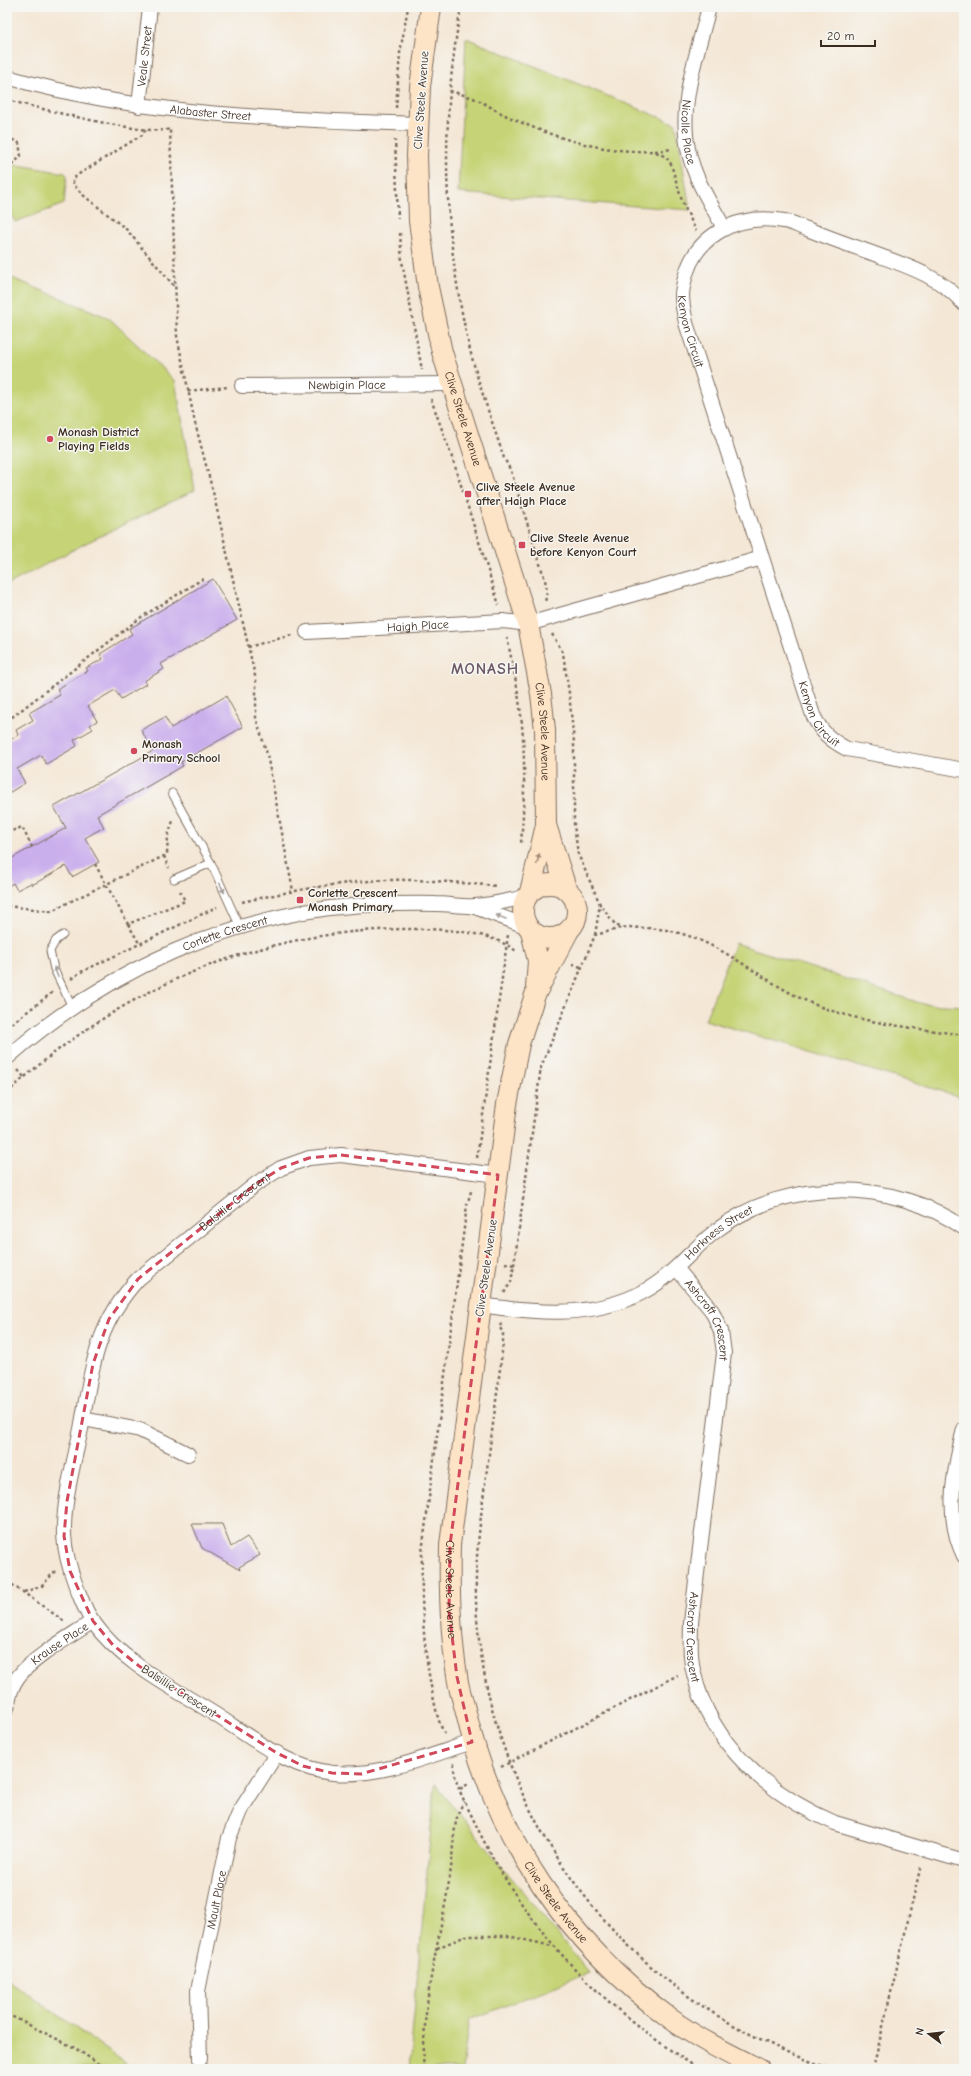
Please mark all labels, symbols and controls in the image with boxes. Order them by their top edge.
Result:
scale bar [821,22,875,48]
street label: Veale Street [134,25,155,87]
text: 20 m [827,29,855,43]
street label: Clive Steele Avenue [411,50,431,150]
street label: Nicolle Place [678,99,699,166]
street label: Alabaster Street [169,102,252,123]
street label: Kenyon Circuit [675,295,707,370]
street label: Clive Steele Avenue [442,370,485,468]
street label: Newbigin Place [308,378,386,392]
place label: Monash District Playing Fields [58,425,140,453]
marker: Monash District Playing Fields [45,434,55,444]
place label: Clive Steele Avenue after Haigh Place [476,480,575,508]
marker: Clive Steele Avenue after Haigh Place [463,489,473,499]
place label: Clive Steele Avenue before Kenyon Court [530,531,638,559]
marker: Clive Steele Avenue before Kenyon Court [517,540,527,550]
street label: Haigh Place [387,617,449,635]
district label: MONASH [451,660,519,678]
street label: Kenyon Circuit [796,679,843,750]
street label: Clive Steele Avenue [532,681,553,781]
place label: Monash Primary School [142,737,220,765]
marker: Monash Primary School [129,746,139,756]
one-way arrow [535,852,541,865]
one-way arrow [219,882,225,894]
place label: Corlette Crescent Monash Primary [308,886,398,914]
marker: Corlette Crescent Monash Primary [295,895,305,905]
street label: Corlette Crescent [180,913,269,954]
one-way arrow [495,913,507,919]
one-way arrow [52,965,58,977]
street label: Balsillie Crescent [196,1169,274,1234]
street label: Harkness Street [681,1202,755,1263]
street label: Clive Steele Avenue [472,1218,500,1318]
street label: Ashcroft Crescent [682,1277,731,1362]
street label: Clive Steele Avenue [443,1539,459,1639]
street label: Ashcroft Crescent [684,1591,703,1684]
street label: Krause Place [28,1619,91,1668]
street label: Balsillie Crescent [139,1662,220,1721]
street label: Clive Steele Avenue [521,1858,591,1946]
street label: Mault Place [204,1869,229,1931]
north arrow [909,2014,949,2054]
text: N [913,2026,927,2037]

